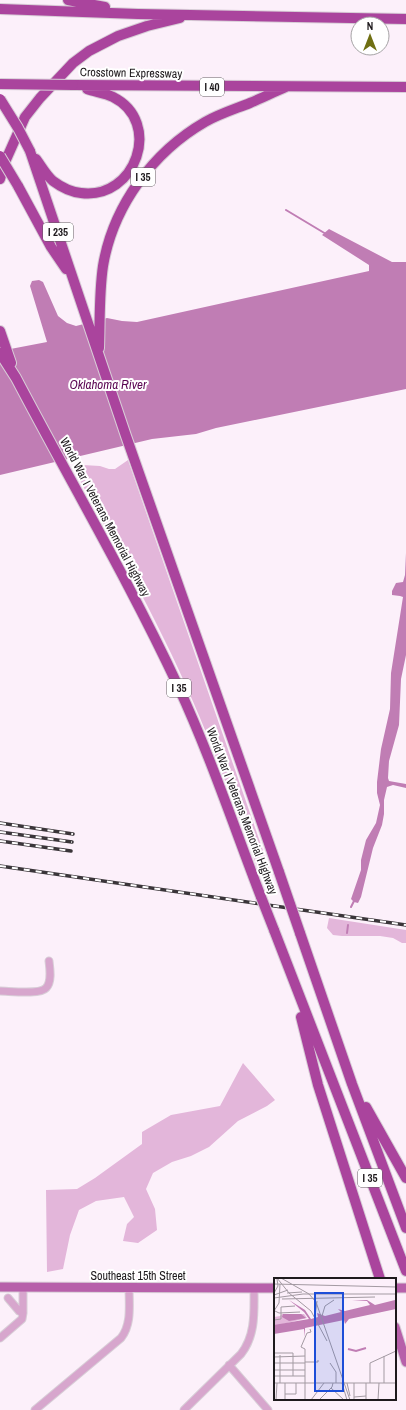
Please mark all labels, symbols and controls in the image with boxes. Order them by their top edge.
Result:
north arrow [350,16,390,56]
text: N [367,19,373,33]
street label: Crosstown Expressway [80,64,182,82]
road number: I 40 [200,78,224,96]
road number: I 35 [131,168,155,186]
road number: I 235 [43,223,73,241]
water label: Oklahoma River [69,376,147,393]
street label: World War I Veterans Memorial Highway [56,435,154,599]
road number: I 35 [167,679,191,697]
street label: World War I Veterans Memorial Highway [203,725,281,897]
road number: I 35 [358,1169,382,1187]
street label: Southeast 15th Street [90,1268,186,1284]
inset map [274,1278,396,1400]

